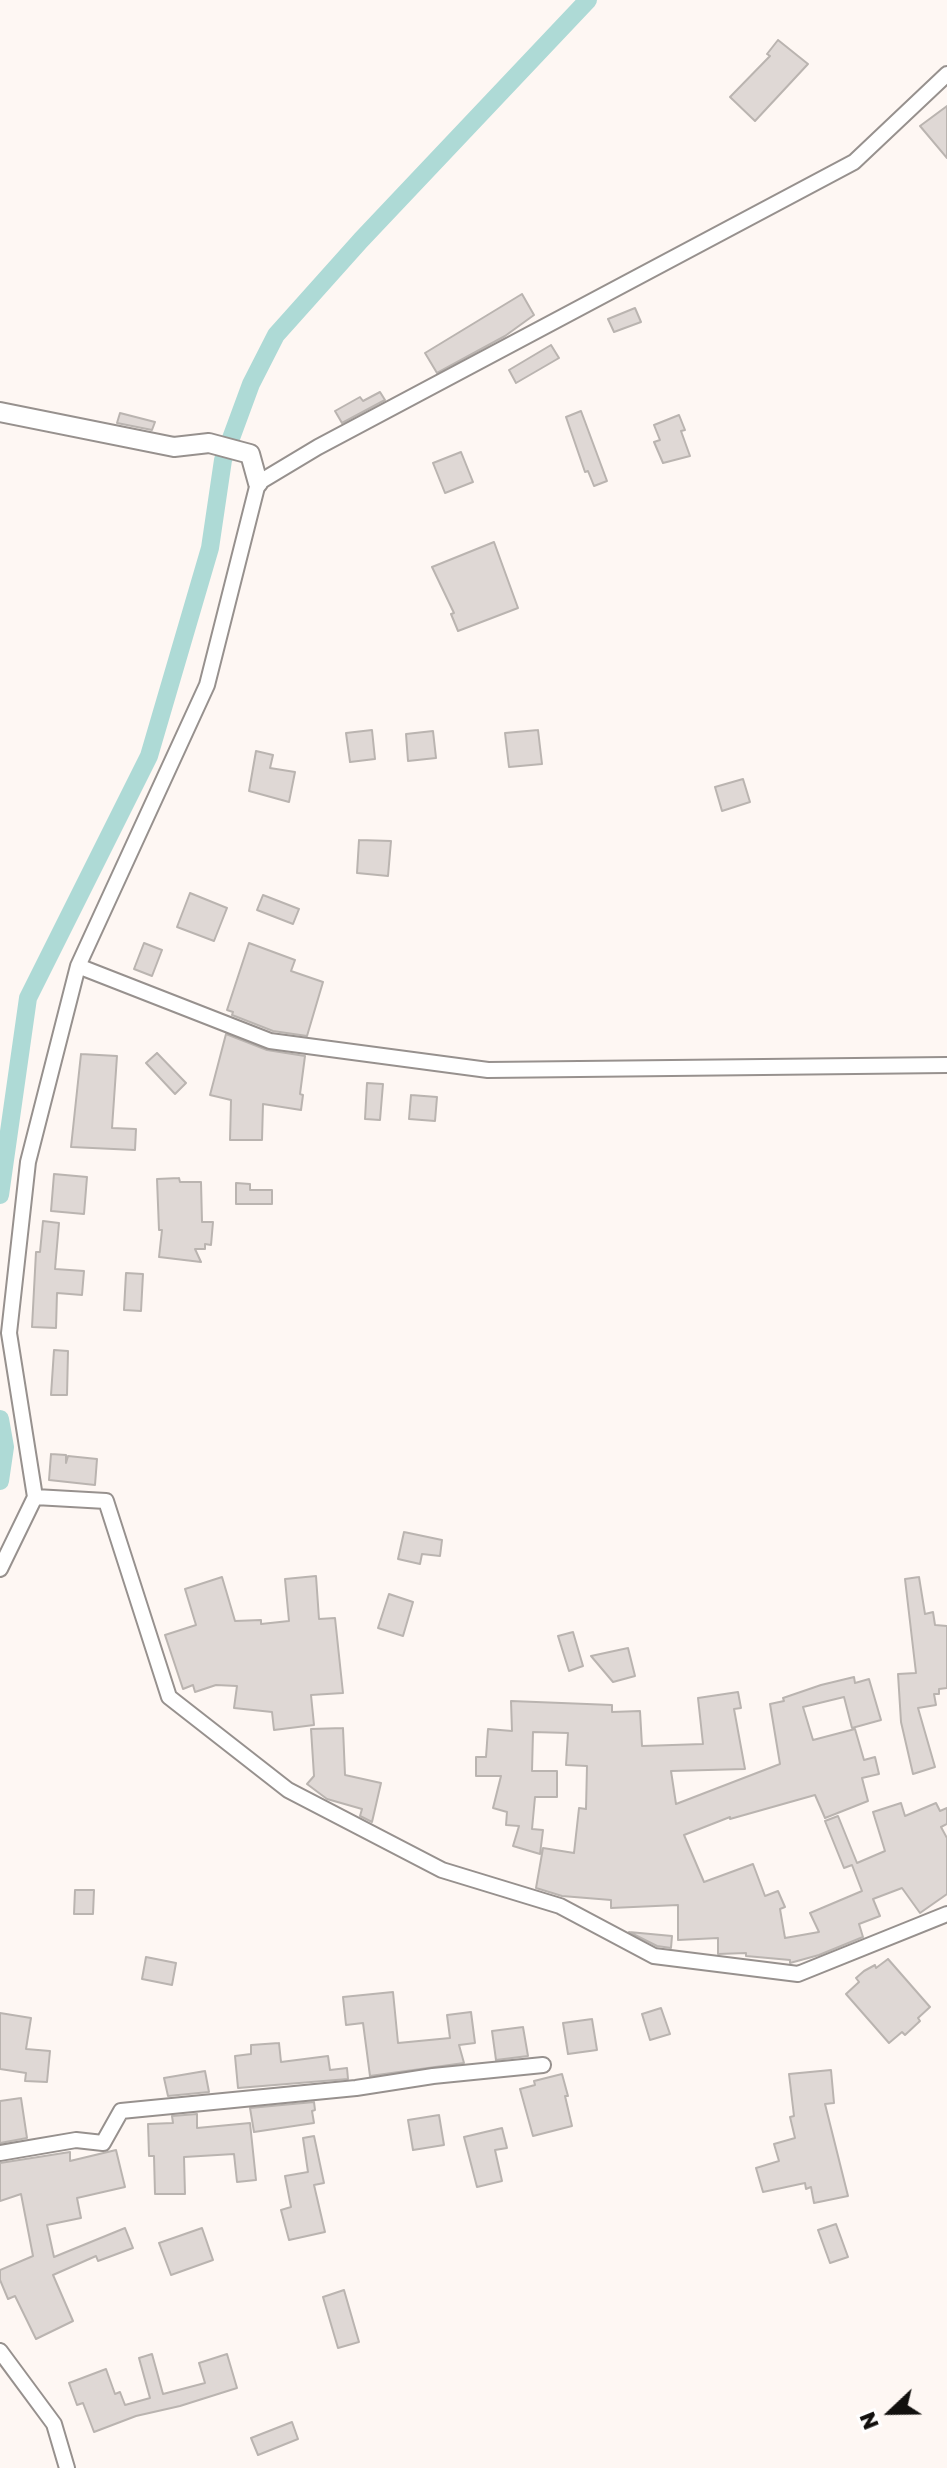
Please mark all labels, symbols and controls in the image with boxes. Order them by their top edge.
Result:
north arrow [851,2372,931,2452]
text: N [853,2408,884,2434]

